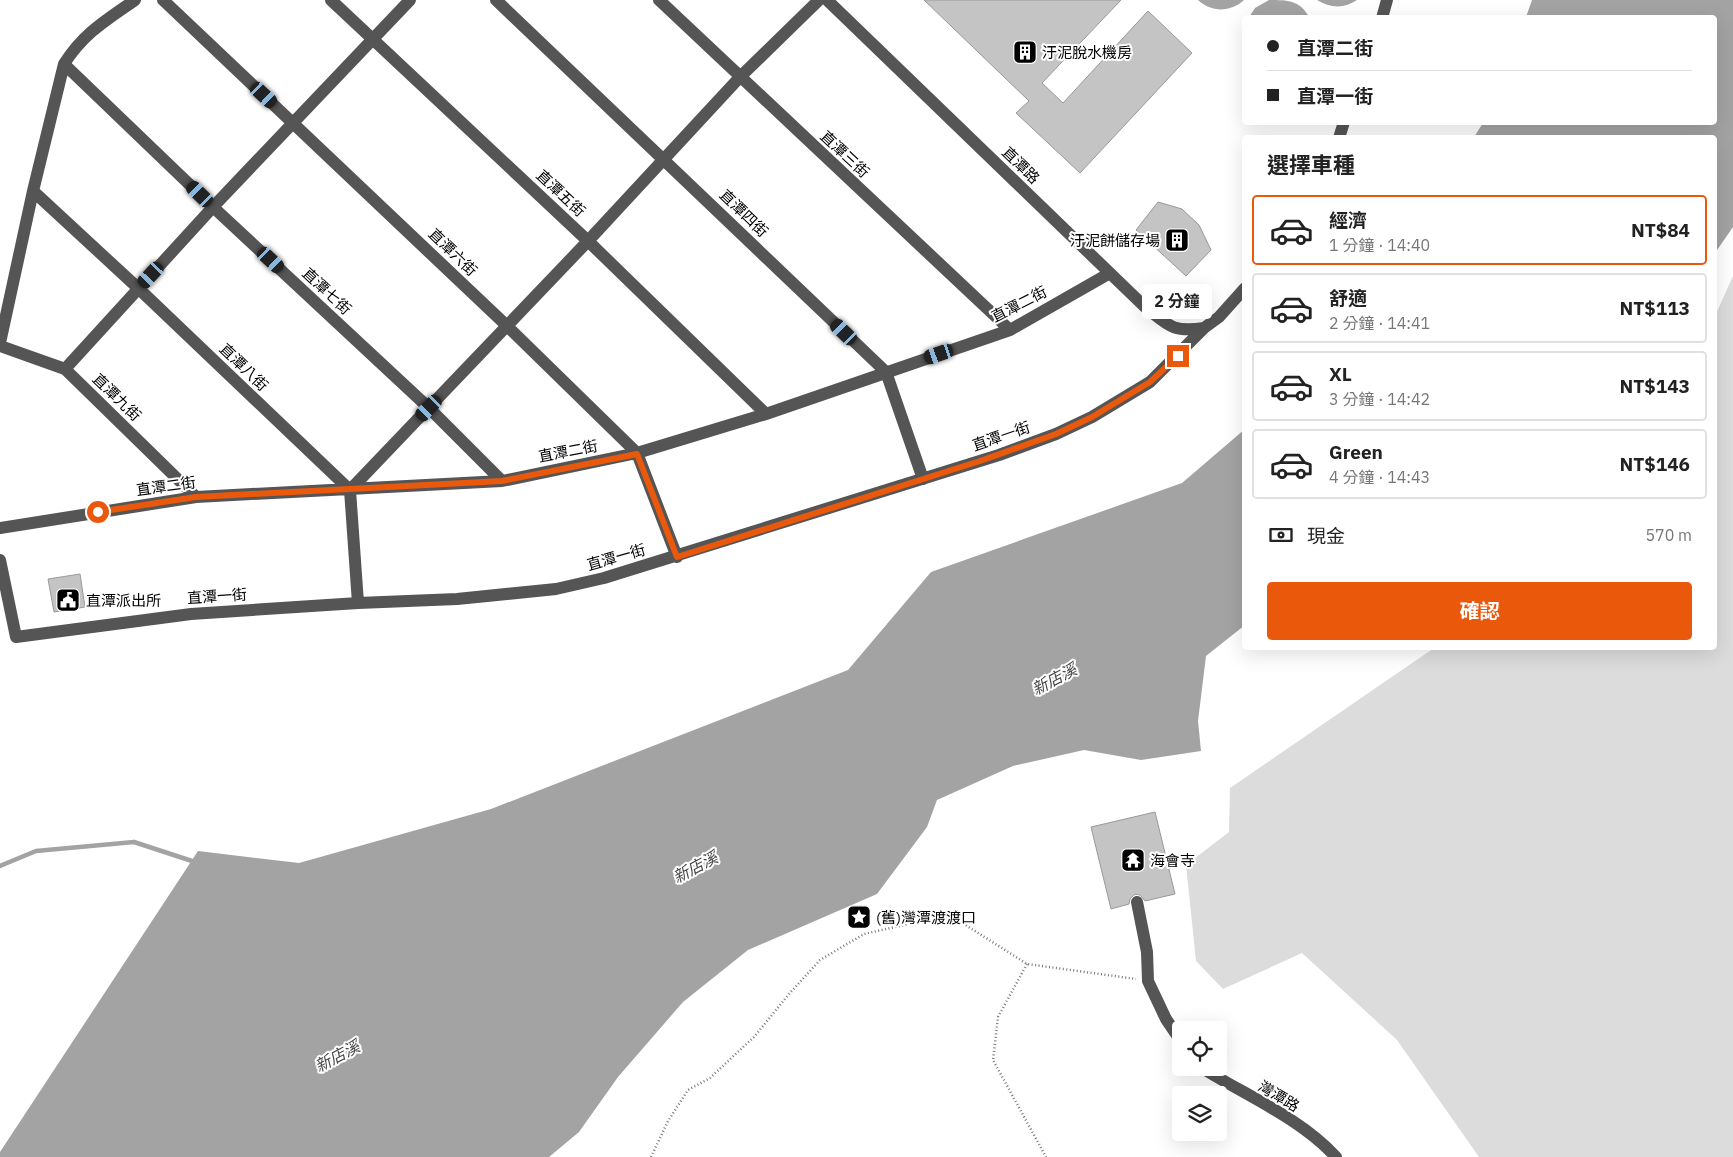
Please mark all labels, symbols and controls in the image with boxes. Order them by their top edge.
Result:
text: 直潭二街 [1297,36,1373,60]
building icon: 汙泥脫水機房 [1012,39,1038,65]
place label: 汙泥脫水機房 [1042,43,1132,62]
car [247,79,280,111]
text: 直潭一街 [1297,84,1373,108]
street label: 直潭三街 [817,127,873,181]
street label: 直潭路 [998,143,1044,187]
text: 選擇車種 [1267,150,1355,179]
street label: 直潭五街 [533,166,589,220]
car [183,178,216,210]
street label: 直潭四街 [716,185,772,241]
icon: car [1269,208,1314,253]
text: 經濟 [1329,208,1367,232]
text: NT$84 [1631,218,1690,242]
street label: 直潭六街 [425,224,481,280]
building icon: 汙泥餅儲存場 [1164,227,1190,253]
place label: 汙泥餅儲存場 [1070,231,1160,250]
text: 1 分鐘 · 14:40 [1329,235,1430,255]
car [254,244,287,276]
car [135,259,166,291]
street label: 直潭七街 [299,264,355,318]
street label: 直潭二街 [988,282,1050,326]
callout: 2 分鐘 [1143,284,1213,318]
icon: car [1269,286,1314,331]
text: 舒適 [1329,286,1367,310]
text: 2 分鐘 [1154,291,1200,311]
text: NT$113 [1620,296,1690,320]
text: 2 分鐘 · 14:41 [1329,313,1430,333]
car [827,316,860,348]
street label: 直潭八街 [216,339,272,395]
car [922,342,955,366]
route end [1167,345,1189,367]
text: XL [1329,362,1352,386]
icon: car [1269,364,1314,409]
street label: 直潭九街 [89,369,145,425]
text: NT$143 [1620,374,1690,398]
text: 3 分鐘 · 14:42 [1329,389,1430,409]
car [413,392,444,424]
street label: 直潭一街 [970,417,1032,455]
street label: 直潭二街 [537,436,599,466]
text: Green [1329,440,1383,464]
icon: car [1269,442,1314,487]
text: NT$146 [1620,452,1690,476]
text: 4 分鐘 · 14:43 [1329,467,1430,487]
street label: 直潭二街 [135,472,197,500]
route start [87,501,109,523]
icon: cash [1267,521,1295,549]
text: 現金 [1307,524,1345,548]
text: 570 m [1645,525,1692,545]
street label: 直潭一街 [585,540,647,574]
button: 確認 [1267,582,1692,640]
street label: 直潭一街 [186,584,248,608]
public building icon: 直潭派出所 [55,587,81,613]
place label: 直潭派出所 [86,591,161,610]
water label: 新店溪 [1028,658,1082,699]
water label: 新店溪 [669,846,723,887]
temple icon: 海會寺 [1120,847,1146,873]
place label: 海會寺 [1150,851,1195,870]
place icon: (舊)灣潭渡渡口 [846,904,872,930]
place label: (舊)灣潭渡渡口 [876,908,976,927]
map controls [1172,1021,1227,1141]
button: locate [1172,1021,1227,1076]
water label: 新店溪 [311,1035,365,1076]
street label: 灣潭路 [1255,1076,1303,1116]
button: layers [1172,1086,1227,1141]

